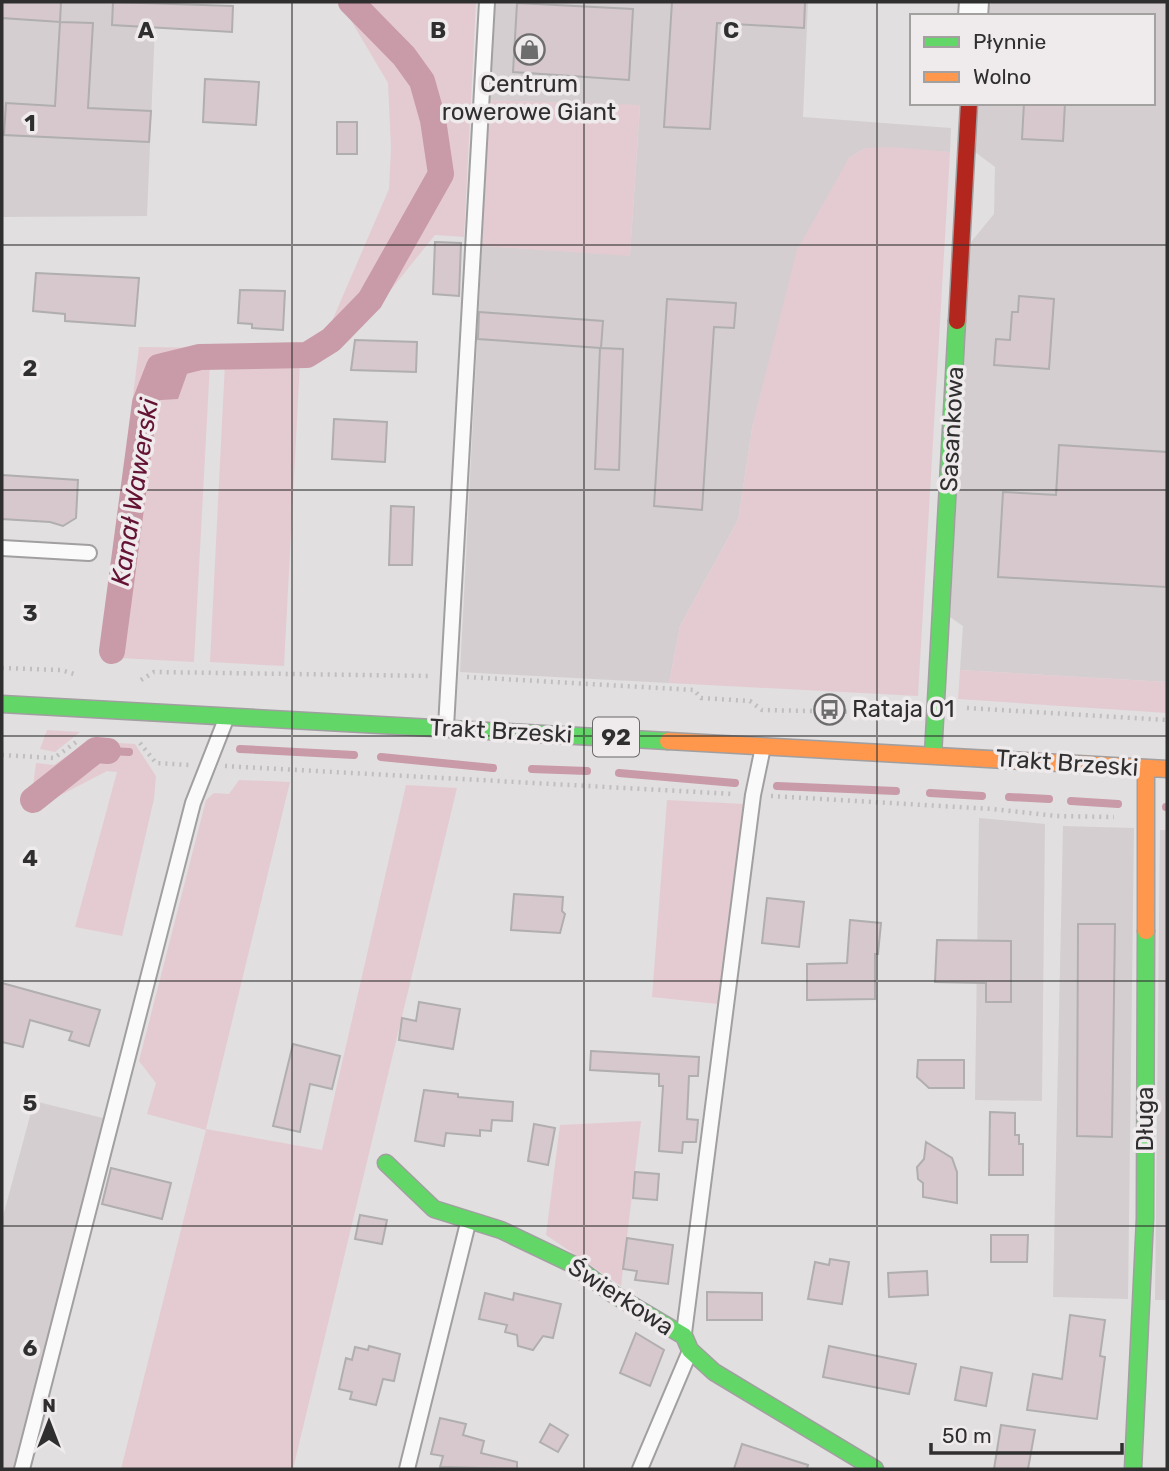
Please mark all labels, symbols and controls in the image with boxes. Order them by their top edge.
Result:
legend [910,14,1155,105]
text: A [138,16,155,44]
text: B [430,16,446,44]
text: C [723,16,739,44]
text: Płynnie [973,29,1046,54]
shop icon: Centrum rowerowe Giant [512,33,546,67]
text: Wolno [973,64,1031,89]
place label: Centrum rowerowe Giant [442,70,616,126]
text: 1 [24,109,36,137]
text: 2 [23,354,37,382]
street label: Sasankowa [935,366,969,492]
water label: Kanał Wawerski [105,396,165,588]
text: 3 [22,599,38,627]
bus stop icon: Rataja 01 [812,692,846,726]
place label: Rataja 01 [852,695,954,723]
street label: Trakt Brzeski [429,713,573,749]
road number: 92 [593,718,639,757]
street label: Trakt Brzeski [995,744,1139,782]
text: 4 [22,844,38,872]
street label: Długa [1131,1086,1159,1152]
text: 5 [23,1089,38,1117]
street label: Świerkowa [563,1253,679,1341]
text: 6 [23,1334,38,1362]
north arrow [14,1387,84,1457]
text: N [42,1394,56,1417]
scale bar [931,1412,1122,1456]
text: 50 m [942,1423,992,1448]

